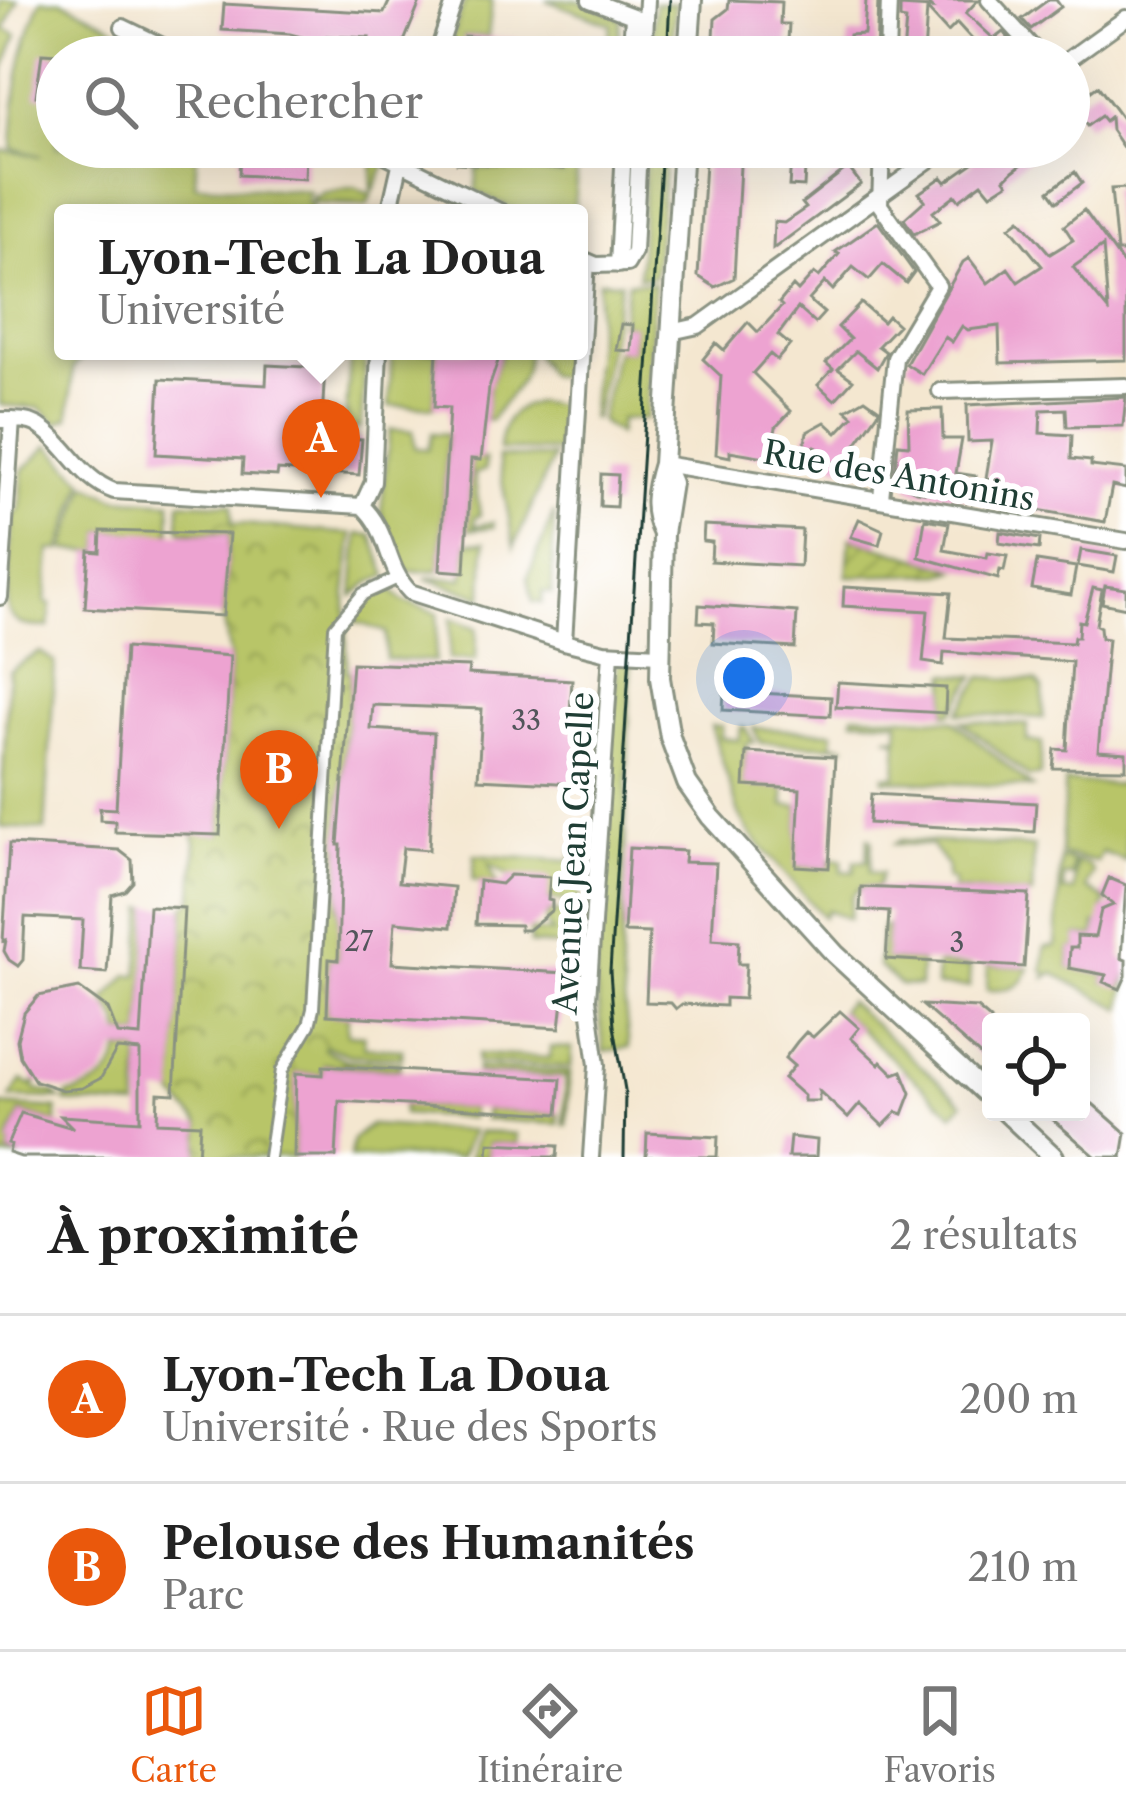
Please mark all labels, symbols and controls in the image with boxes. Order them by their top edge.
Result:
search box [36,36,1090,168]
icon: search [78,69,144,135]
text: Rechercher [174,74,423,130]
popup [54,204,588,360]
text: Lyon-Tech La Doua [97,230,545,286]
text: Université [97,286,285,334]
pin: A [282,399,360,498]
street label: Rue des Antonins [760,431,1038,520]
your location [714,648,774,708]
street label: Avenue Jean Capelle [545,691,602,1016]
house number: 33 [511,704,541,737]
pin: B [240,730,318,829]
house number: 27 [345,925,374,958]
house number: 3 [950,926,964,959]
map controls [982,1013,1090,1121]
button: locate [982,1013,1090,1121]
text: À proximité [48,1204,359,1266]
text: 2 résultats [890,1211,1078,1259]
text: Lyon-Tech La Doua [162,1347,609,1403]
text: A [72,1375,102,1423]
text: 200 m [959,1375,1078,1423]
text: Université · Rue des Sports [162,1403,658,1451]
text: Pelouse des Humanités [162,1515,695,1571]
text: B [73,1543,102,1591]
text: 210 m [968,1543,1078,1591]
text: Parc [162,1571,244,1619]
tab: Carte [130,1678,217,1791]
tab: Itinéraire [477,1678,623,1791]
tab: Favoris [884,1678,996,1791]

